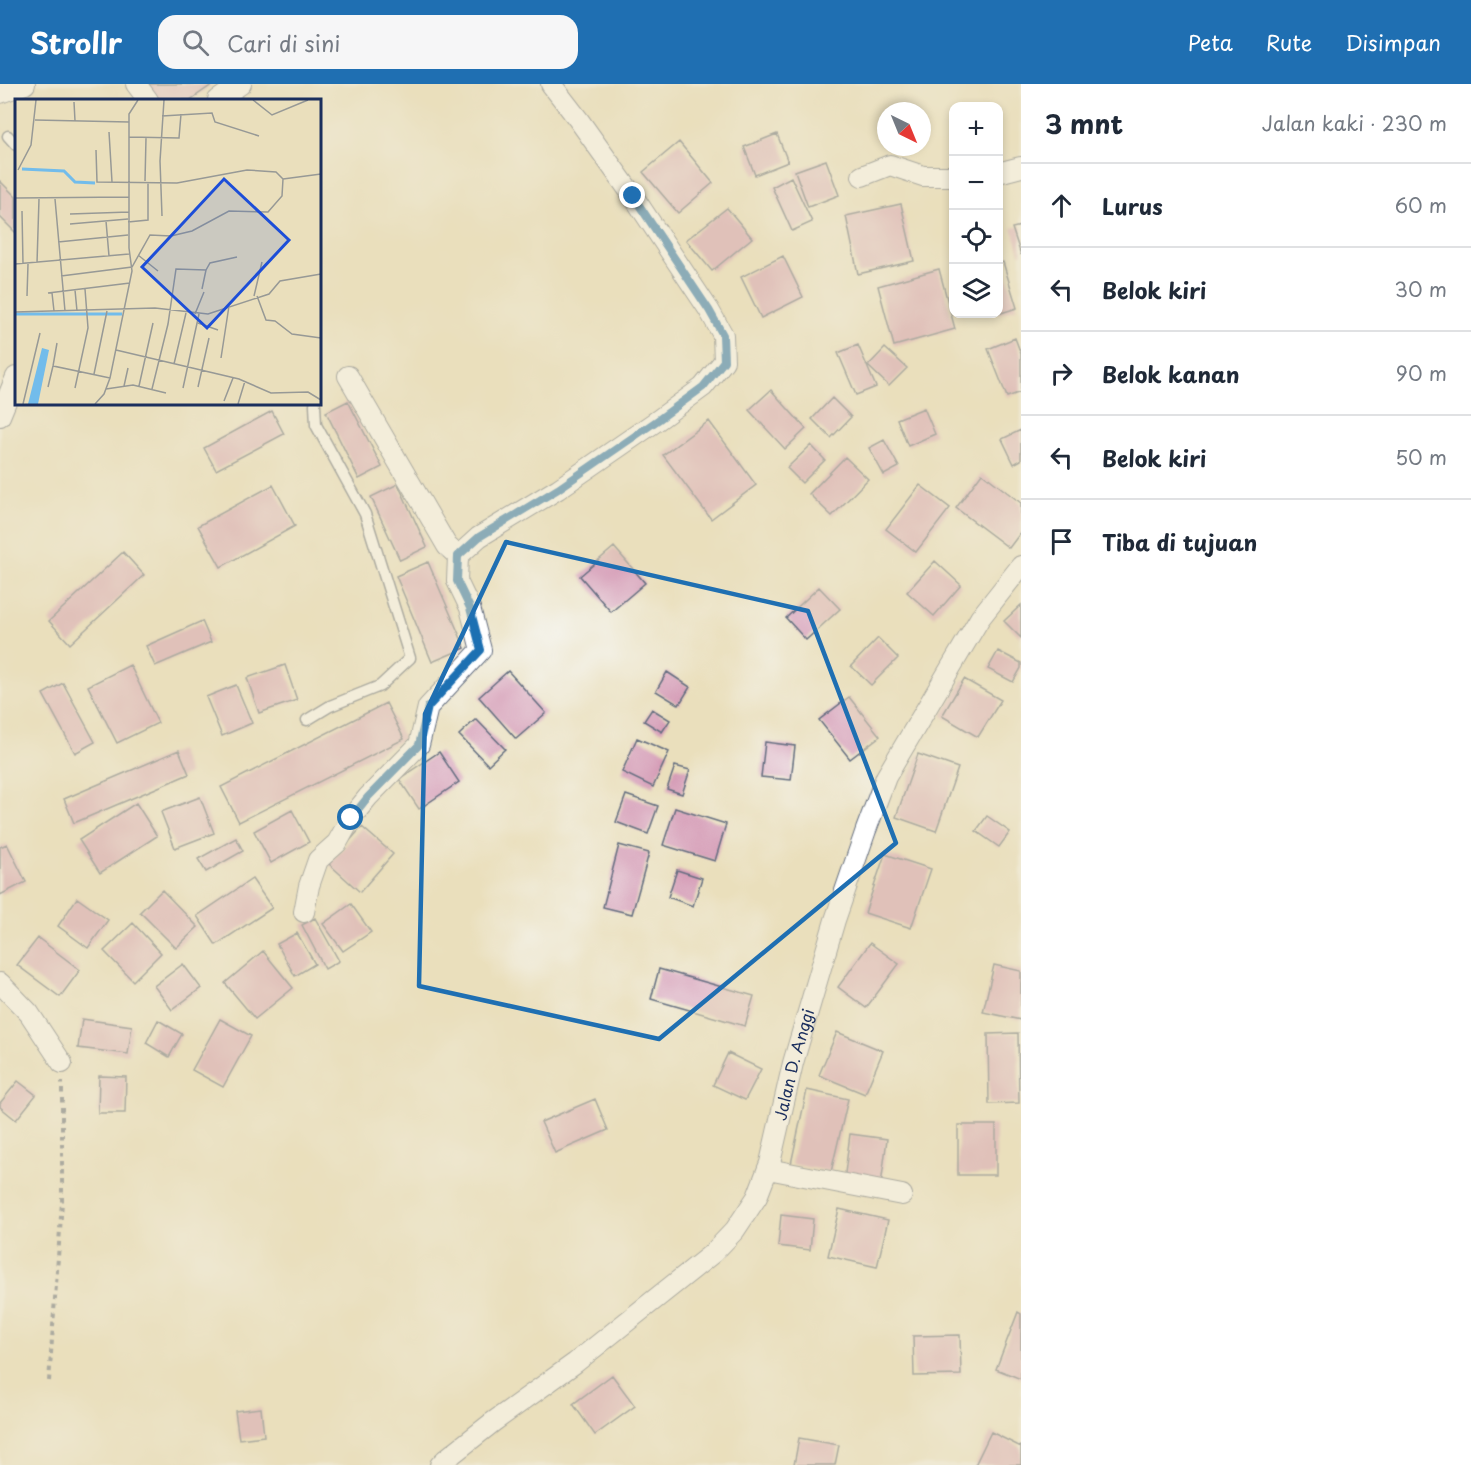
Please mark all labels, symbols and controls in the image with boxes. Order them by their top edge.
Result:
search box [158,15,578,69]
text: Strollr [30,21,122,64]
icon: search [179,26,212,59]
text: Cari di sini [227,26,340,59]
text: Peta [1188,26,1233,58]
text: Rute [1266,26,1312,58]
text: Disimpan [1345,26,1441,58]
inset map [15,99,321,405]
north arrow [877,102,931,156]
map controls [949,102,1003,318]
button: + [949,102,1003,156]
text: 3 mnt [1045,104,1123,143]
text: Jalan kaki · 230 m [1262,108,1447,138]
button: − [949,156,1003,210]
route end [619,182,645,208]
icon: ahead [1045,189,1078,222]
text: Lurus [1102,189,1163,222]
text: 60 m [1395,190,1447,220]
button: locate [949,210,1003,264]
button: layers [949,264,1003,318]
icon: left [1045,273,1078,306]
text: Belok kiri [1102,273,1206,306]
text: 30 m [1394,274,1447,304]
icon: right [1045,357,1078,390]
text: Belok kanan [1102,357,1239,390]
text: 90 m [1396,358,1447,388]
icon: left [1045,441,1078,474]
text: Belok kiri [1102,441,1206,474]
text: 50 m [1395,442,1447,472]
icon: arrive [1045,525,1078,558]
text: Tiba di tujuan [1102,525,1257,558]
route start [337,804,363,830]
street label: Jalan D. Anggi [767,1005,819,1123]

